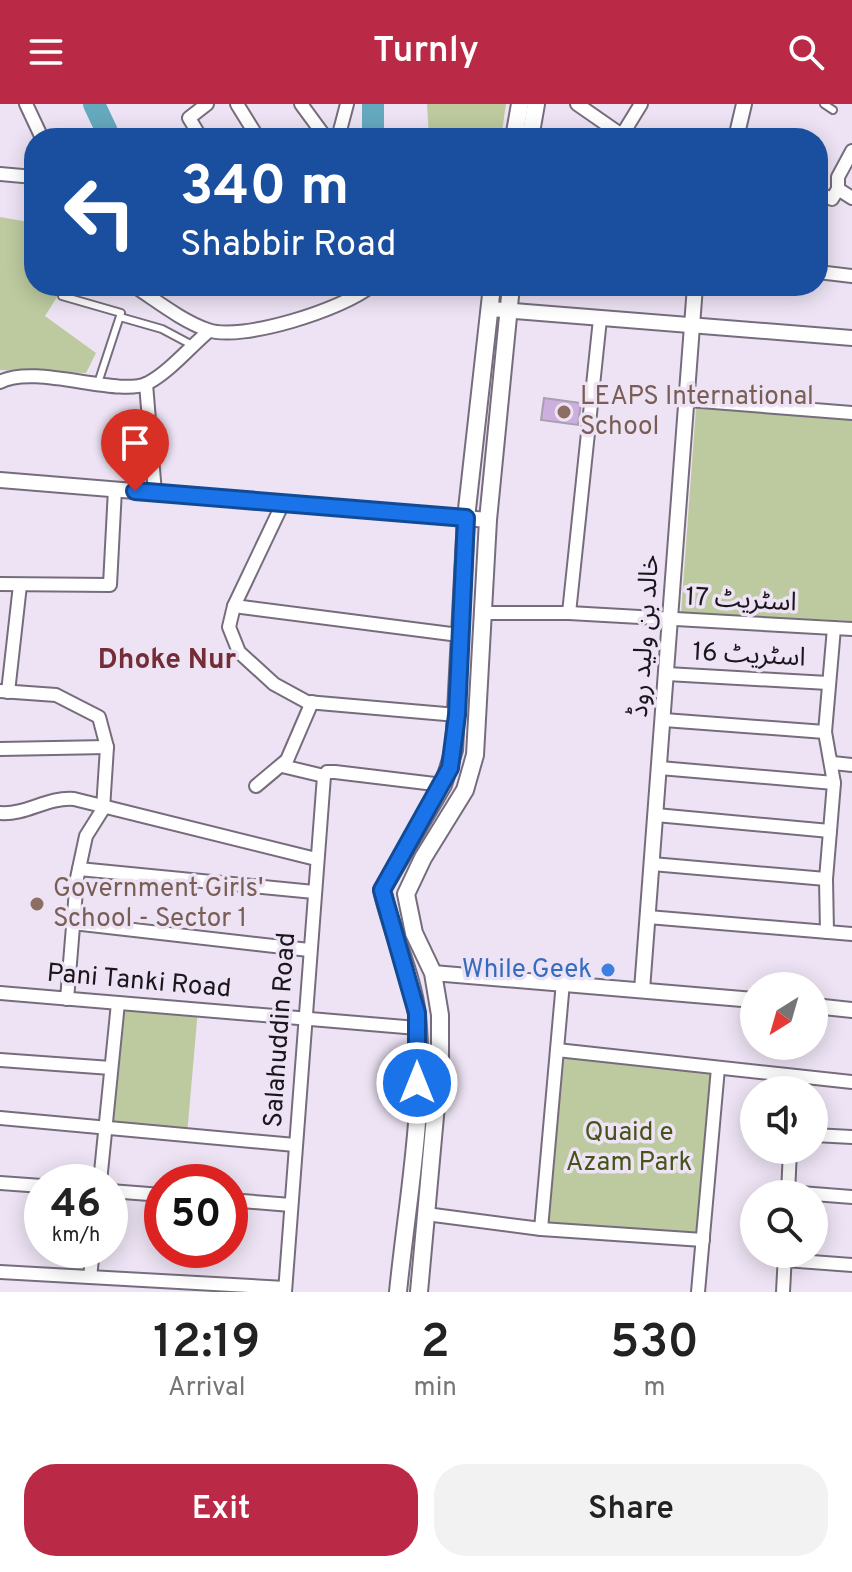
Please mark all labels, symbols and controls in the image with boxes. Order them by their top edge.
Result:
text: Turnly [373,29,479,75]
icon: menu [24,30,68,74]
icon: search [784,30,828,74]
text: 340 m [180,154,349,224]
icon: left [48,160,152,264]
text: Shabbir Road [180,223,396,269]
place label: LEAPS International School [580,381,814,444]
marker: LEAPS International School [555,403,573,421]
pin [101,409,169,491]
icon: arrive [113,421,157,465]
street label: خالد بن ولید روڈ [624,553,668,719]
street label: اسٹریٹ 17 [685,582,797,620]
street label: اسٹریٹ 16 [692,637,806,675]
district label: Dhoke Nur [98,643,237,679]
place label: Government Girls' School - Sector 1 [53,873,264,936]
marker: Government Girls' School - Sector 1 [28,895,46,913]
street label: Salahuddin Road [258,931,304,1129]
place label: While Geek [462,954,592,987]
street label: Pani Tanki Road [45,957,233,1007]
marker: While Geek [599,961,617,979]
north arrow [740,972,828,1060]
map controls [740,972,828,1268]
position arrow [375,1041,459,1125]
button: sound [740,1076,828,1164]
park label: Quaid e Azam Park [566,1117,692,1180]
speed limit sign: 50 [144,1164,248,1268]
button: search [740,1180,828,1268]
text: 46 [51,1181,101,1231]
text: km/h [52,1223,100,1249]
text: 12:19 [153,1314,261,1374]
text: 2 [421,1314,450,1374]
text: 530 [610,1314,699,1374]
text: Arrival [168,1372,246,1405]
text: min [414,1372,457,1405]
text: m [643,1372,665,1405]
button: Exit [24,1464,418,1556]
button: Share [434,1464,828,1556]

